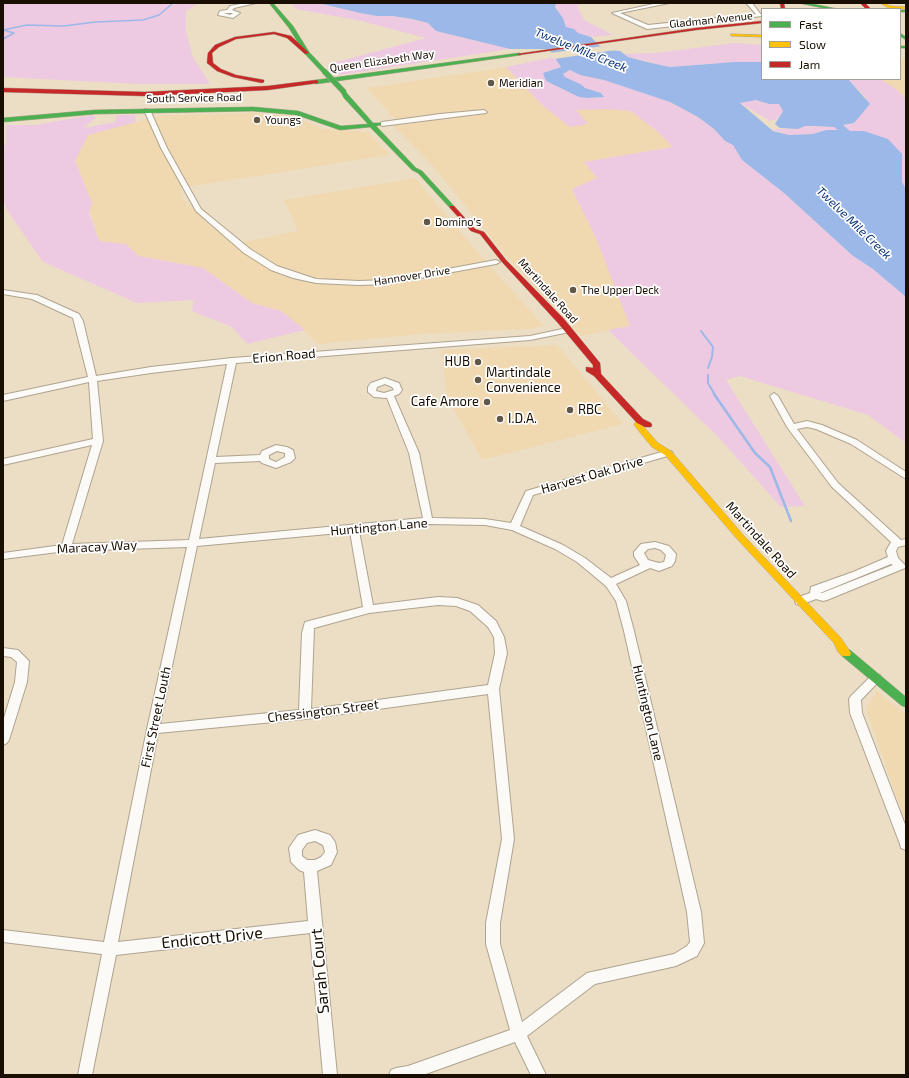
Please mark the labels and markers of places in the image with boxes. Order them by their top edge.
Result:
place label: Meridian [499,76,543,90]
marker: Meridian [486,78,496,88]
place label: Youngs [265,113,301,127]
marker: Youngs [252,115,262,125]
place label: Domino's [435,215,481,229]
marker: Domino's [422,217,432,227]
place label: The Upper Deck [581,283,659,297]
marker: The Upper Deck [568,285,578,295]
place label: HUB [445,354,470,370]
marker: HUB [473,357,483,367]
place label: Martindale Convenience [486,365,561,396]
marker: Martindale Convenience [473,375,483,385]
place label: Cafe Amore [411,394,479,410]
marker: Cafe Amore [482,397,492,407]
place label: RBC [578,402,602,418]
marker: RBC [565,405,575,415]
place label: I.D.A. [508,411,537,427]
marker: I.D.A. [495,414,505,424]

